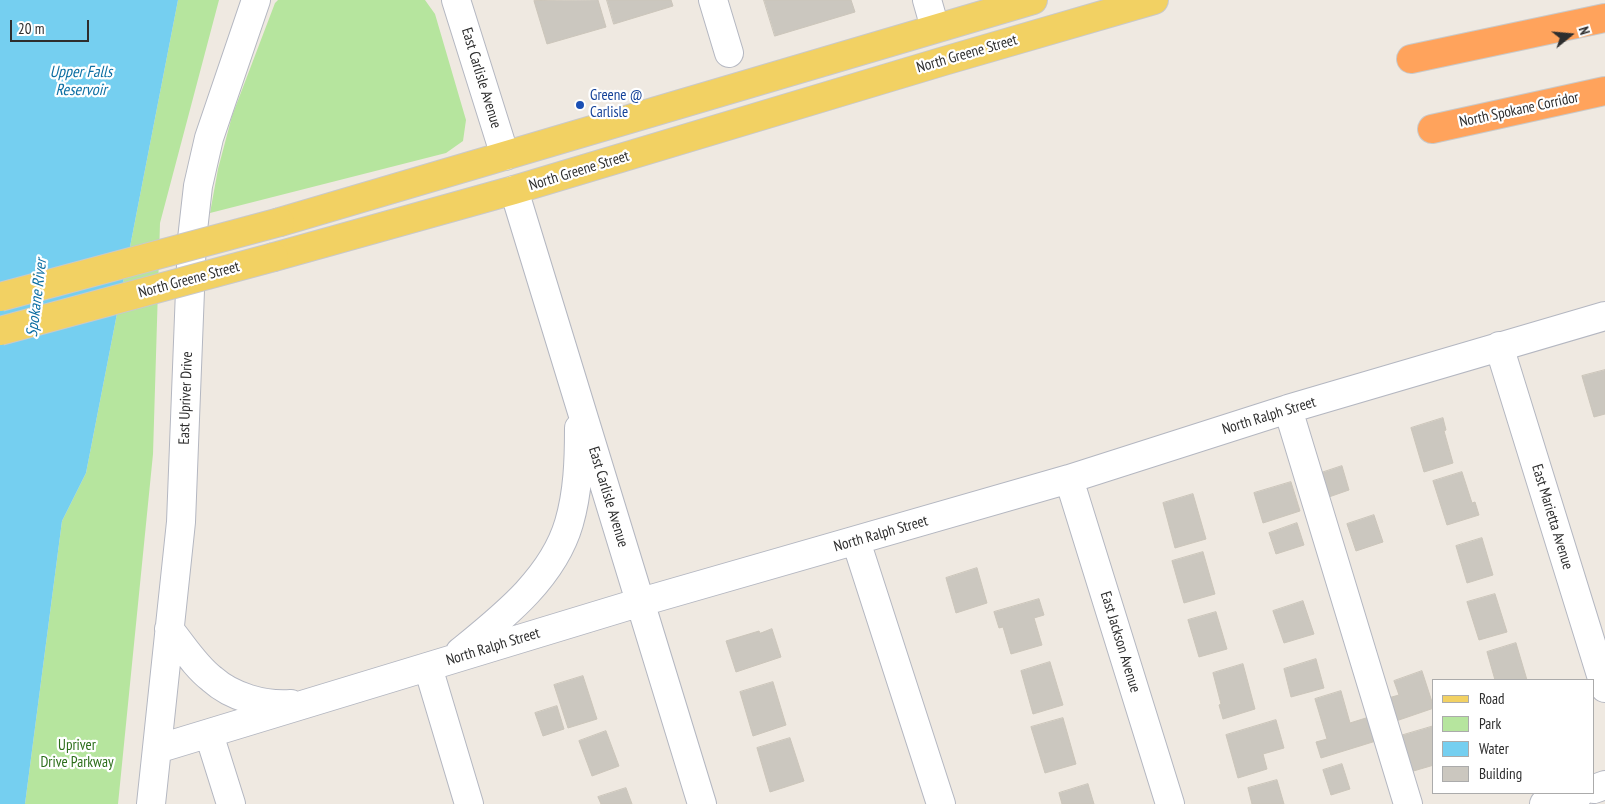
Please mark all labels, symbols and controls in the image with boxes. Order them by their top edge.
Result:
scale bar [12,10,91,42]
north arrow [1545,10,1595,60]
text: 20 m [18,19,44,38]
text: N [1575,24,1594,37]
street label: East Carlisle Avenue [457,26,505,130]
street label: North Greene Street [915,31,1019,77]
water label: Upper Falls Reservoir [50,62,112,100]
place label: Greene @ Carlisle [590,87,643,122]
street label: North Spokane Corridor [1458,89,1580,131]
marker: Greene @ Carlisle [574,99,586,111]
street label: North Greene Street [527,147,631,195]
water label: Spokane River [23,258,51,338]
street label: North Greene Street [137,258,241,302]
street label: East Upriver Drive [175,351,197,445]
street label: North Ralph Street [1220,393,1318,439]
street label: East Carlisle Avenue [584,445,632,549]
street label: East Marietta Avenue [1527,462,1577,572]
street label: North Ralph Street [832,512,930,556]
street label: East Jackson Avenue [1096,589,1144,695]
street label: North Ralph Street [444,624,542,670]
legend [1432,679,1595,794]
text: Road [1479,689,1505,708]
text: Park [1479,714,1501,733]
park label: Upriver Drive Parkway [40,737,114,772]
text: Water [1479,739,1509,758]
text: Building [1479,764,1522,783]

